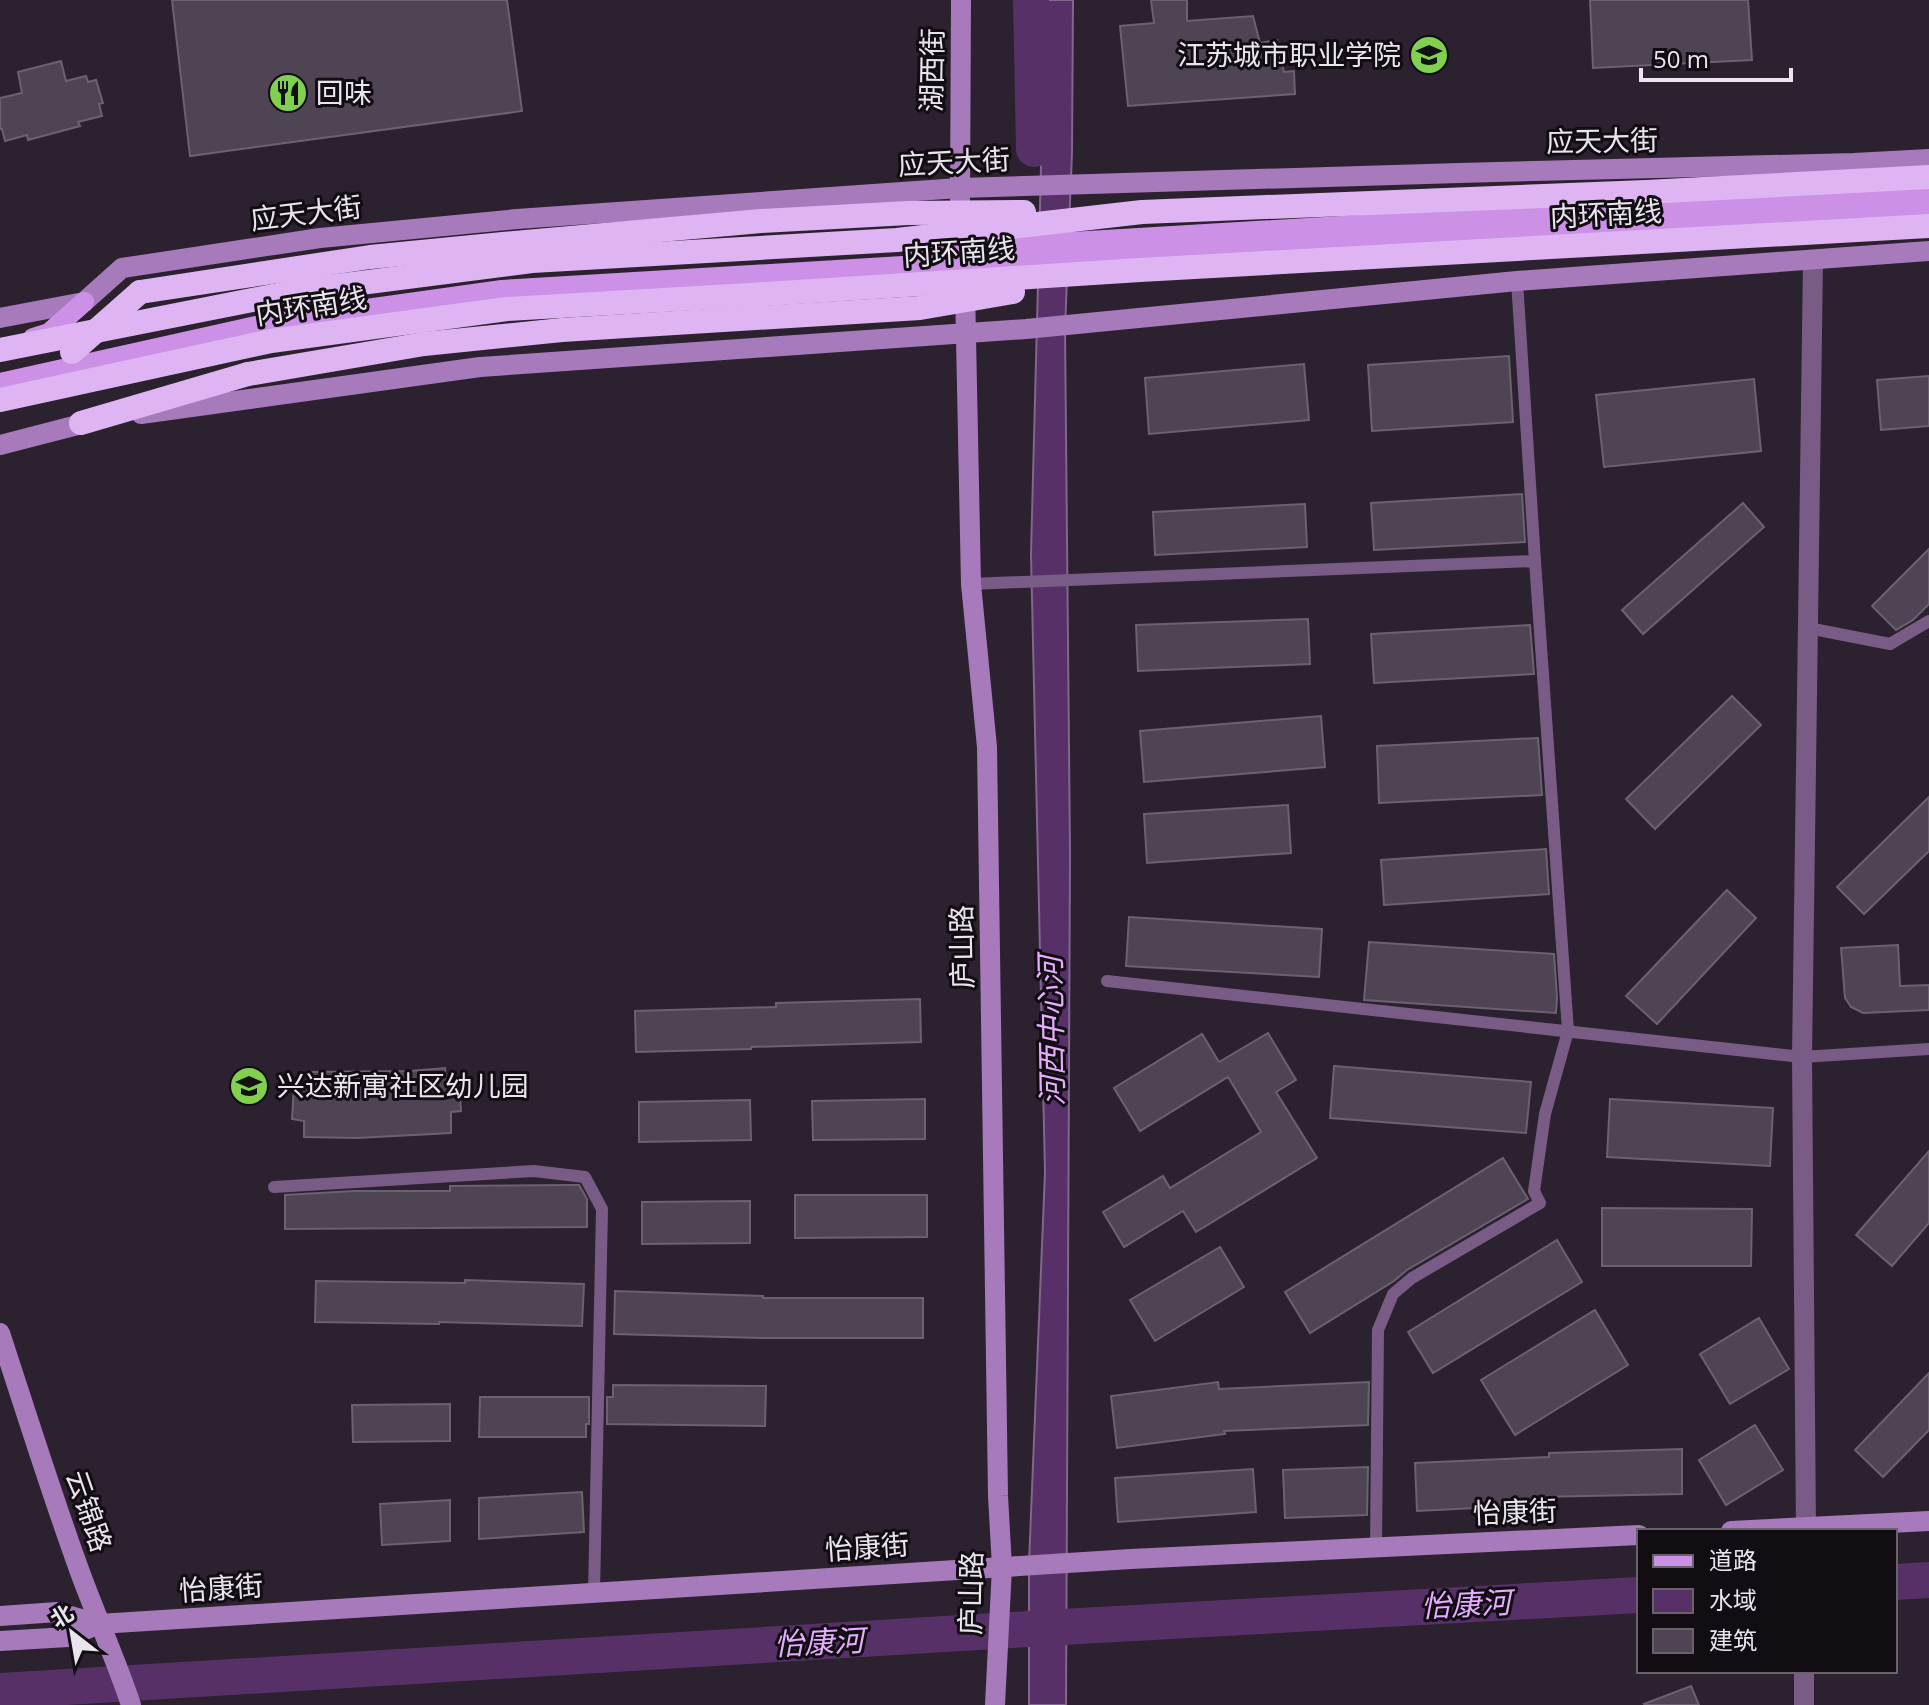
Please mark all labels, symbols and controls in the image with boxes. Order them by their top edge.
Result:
street label: 湖西街 [911,28,951,112]
scale bar [1641,32,1791,82]
school or university icon: 江苏城市职业学院 [1408,34,1450,76]
place label: 江苏城市职业学院 [1177,35,1401,73]
text: 50 m [1653,42,1709,75]
restaurant icon: 回味 [267,72,309,114]
place label: 回味 [316,73,372,111]
street label: 应天大街 [1546,120,1658,160]
street label: 应天大街 [897,139,1011,183]
street label: 应天大街 [248,186,364,238]
street label: 内环南线 [1549,191,1663,235]
street label: 内环南线 [902,228,1016,274]
street label: 内环南线 [253,277,369,333]
street label: 庐山路 [941,905,981,989]
water label: 河西中心河 [1029,951,1072,1106]
school or university icon: 兴达新寓社区幼儿园 [228,1065,270,1107]
place label: 兴达新寓社区幼儿园 [277,1066,529,1104]
street label: 云锦路 [58,1465,122,1557]
street label: 怡康街 [1472,1491,1558,1531]
street label: 怡康街 [824,1524,910,1568]
legend [1637,1529,1897,1673]
text: 道路 [1709,1543,1757,1576]
street label: 庐山路 [950,1551,990,1635]
street label: 怡康街 [178,1565,264,1609]
water label: 怡康河 [1420,1580,1517,1626]
text: 水域 [1709,1583,1757,1616]
north arrow [32,1593,112,1673]
text: 北 [44,1596,78,1634]
water label: 怡康河 [773,1618,870,1664]
text: 建筑 [1709,1623,1757,1656]

